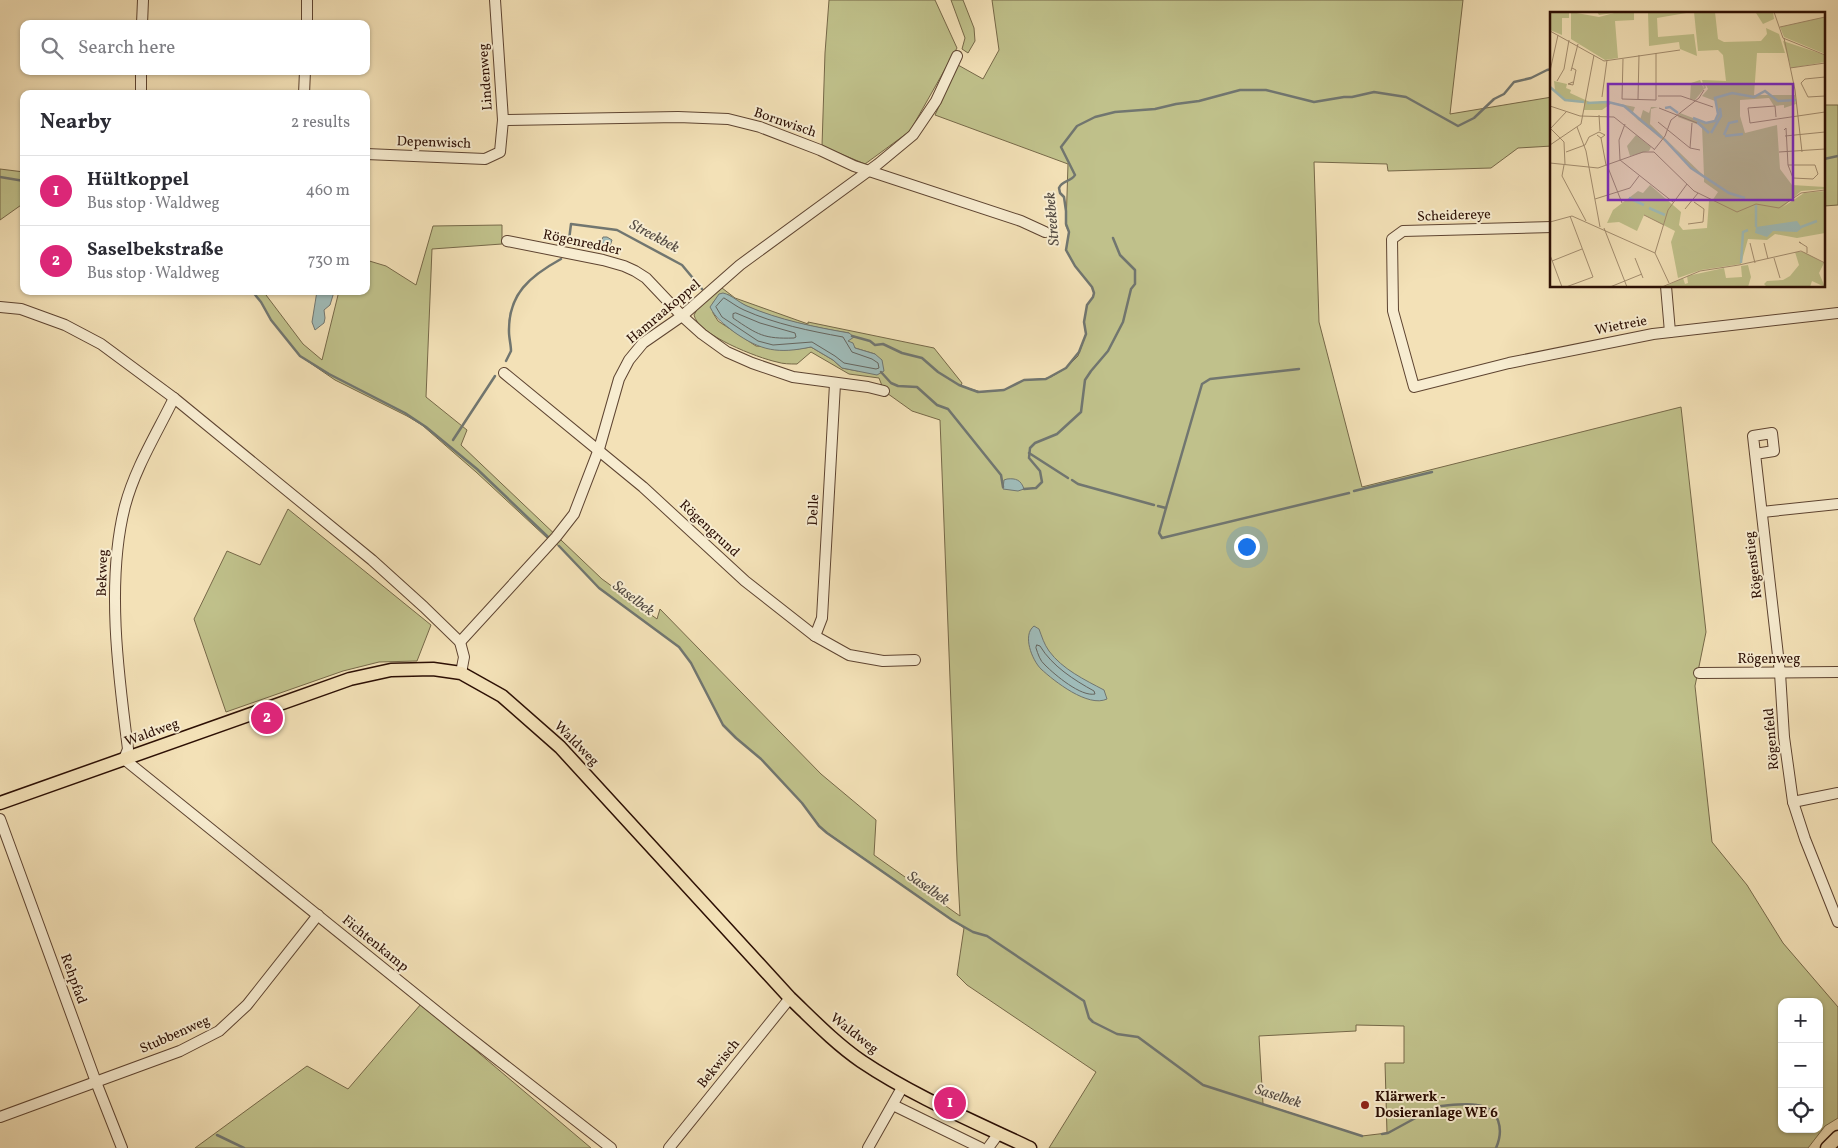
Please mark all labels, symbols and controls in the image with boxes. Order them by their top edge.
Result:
inset map [1550,12,1826,288]
search box [20,20,370,75]
icon: search [38,34,66,62]
text: Search here [78,35,175,61]
street label: Lindenweg [474,43,498,111]
street label: Bornwisch [751,103,819,143]
text: Nearby [40,108,111,137]
text: 2 results [291,112,350,134]
street label: Depenwisch [396,132,472,154]
text: Hültkoppel [87,167,189,193]
text: 1 [53,180,59,202]
text: 460 m [306,180,350,202]
water label: Streekbek [1040,191,1066,247]
text: Bus stop · Waldweg [87,193,220,215]
street label: Scheidereye [1417,205,1492,227]
water label: Streekbek [625,215,683,259]
street label: Rögenredder [541,225,623,261]
text: Saselbekstraße [87,237,223,263]
text: 2 [52,250,60,272]
text: 730 m [308,250,350,272]
text: Bus stop · Waldweg [87,263,220,285]
street label: Hamraakoppel [623,275,705,349]
street label: Wietreie [1593,312,1649,340]
street label: Delle [804,493,824,526]
street label: Rögengrund [675,496,743,562]
street label: Rögenstieg [1740,530,1768,600]
your location [1234,534,1260,560]
street label: Bekweg [93,549,113,597]
water label: Saselbek [608,576,658,622]
street label: Rögenweg [1738,650,1800,669]
pin: 2 [251,699,283,737]
street label: Rögenfeld [1760,707,1784,771]
street label: Waldweg [122,714,182,752]
street label: Waldweg [549,717,603,771]
water label: Saselbek [902,867,954,911]
street label: Fichtenkamp [338,911,412,977]
street label: Rehpfad [55,951,91,1007]
map controls [1778,998,1823,1133]
button: + [1778,998,1823,1043]
street label: Waldweg [826,1009,882,1059]
street label: Stubbenweg [137,1011,213,1059]
street label: Bekwisch [693,1035,745,1093]
button: − [1778,1043,1823,1088]
water label: Saselbek [1252,1080,1304,1114]
pin: 1 [934,1084,966,1122]
place label: Klärwerk - Dosieranlage WE 6 [1375,1088,1498,1123]
button: locate [1778,1088,1823,1133]
marker: Klärwerk - Dosieranlage WE 6 [1359,1099,1371,1111]

